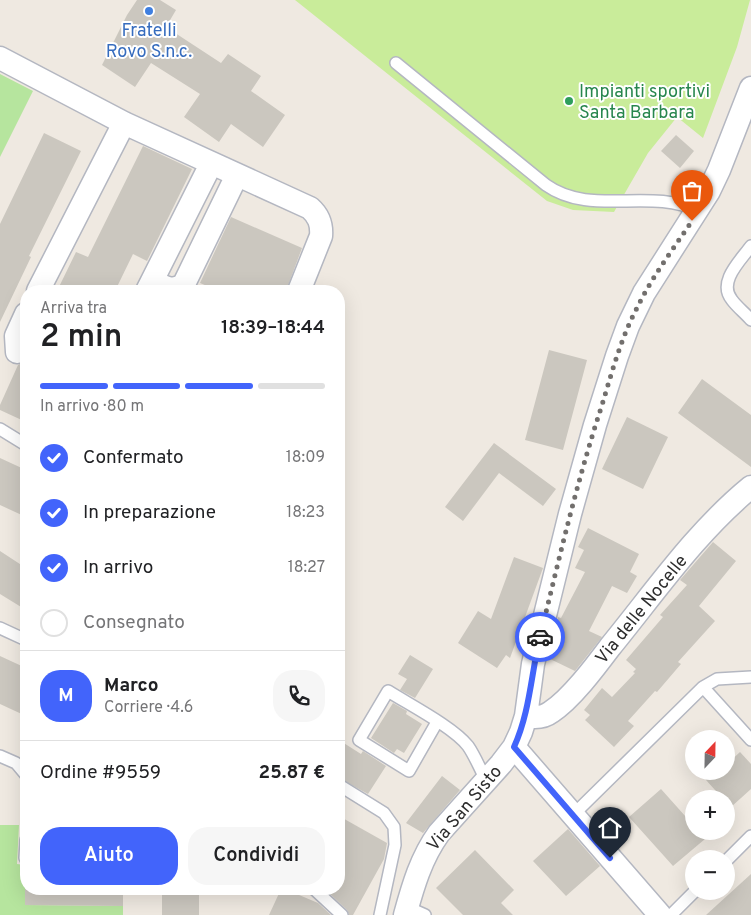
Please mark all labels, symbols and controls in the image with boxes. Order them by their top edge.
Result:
marker: Fratelli Rovo S.n.c. [143,5,155,17]
place label: Fratelli Rovo S.n.c. [106,20,192,64]
place label: Impianti sportivi Santa Barbara [579,81,710,125]
marker: Impianti sportivi Santa Barbara [563,95,575,107]
pin [671,170,713,221]
icon: bag [678,177,706,205]
text: Arriva tra [40,299,107,319]
text: 18:39–18:44 [221,316,325,340]
text: 2 min [40,318,122,358]
text: In arrivo · 80 m [40,397,144,417]
icon: check [40,444,68,472]
text: Confermato [83,446,184,470]
text: 18:09 [286,448,325,468]
icon: check [40,499,68,527]
text: In preparazione [83,501,216,525]
text: 18:23 [286,503,325,523]
street label: Via delle Nocelle [591,551,693,669]
icon: check [40,554,68,582]
text: In arrivo [83,556,153,580]
text: 18:27 [288,558,325,578]
text: Consegnato [83,611,185,635]
courier [515,612,565,662]
icon: car [526,623,554,651]
button: phone [273,670,325,722]
text: Marco [104,674,159,698]
text: M [58,684,74,708]
text: Corriere · 4.6 [104,698,193,718]
north arrow [685,730,735,780]
map controls [685,730,735,900]
text: Ordine #9559 [40,761,161,785]
text: 25.87 € [259,761,325,785]
street label: Via San Sisto [423,761,508,857]
button: + [685,790,735,840]
pin [589,807,631,858]
icon: home [596,814,624,842]
button: Aiuto [40,827,178,885]
button: Condividi [188,827,325,885]
button: − [685,850,735,900]

